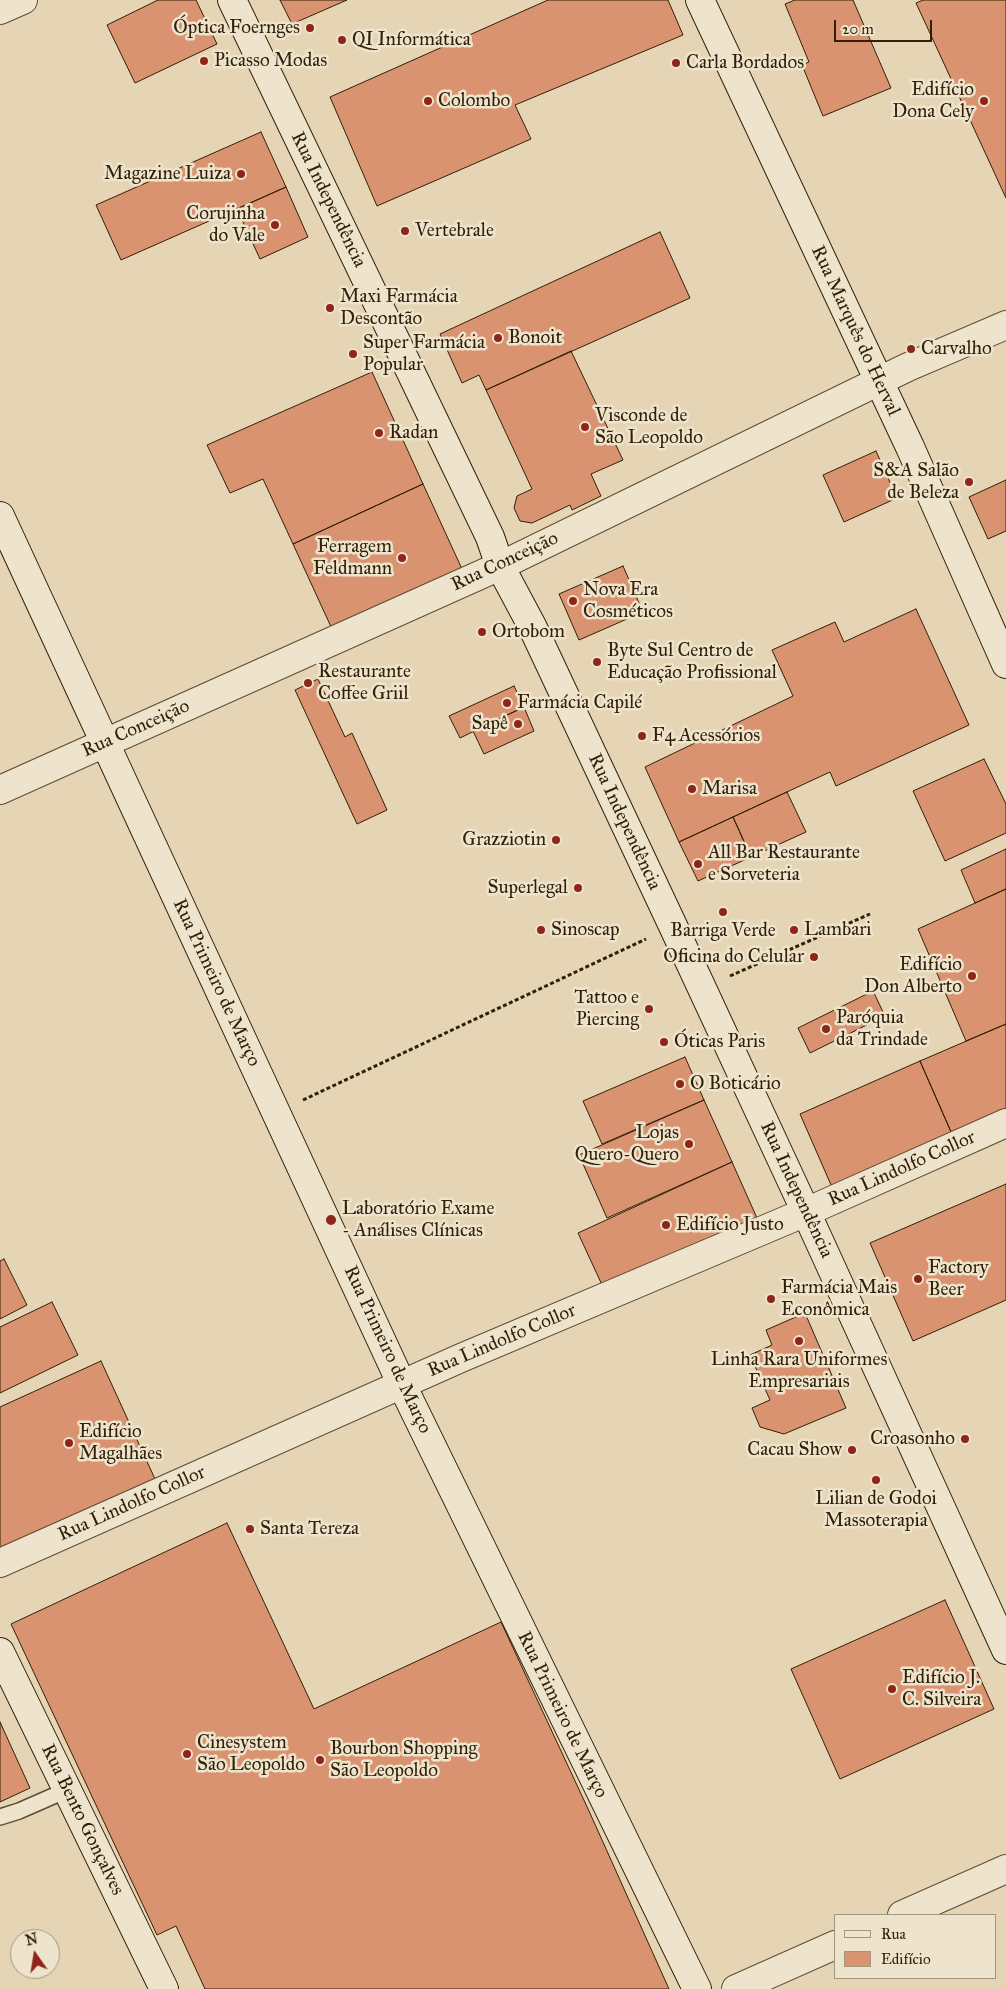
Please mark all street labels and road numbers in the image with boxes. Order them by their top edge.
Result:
street label: Rua Independência [285,128,371,272]
street label: Rua Marquês do Herval [806,242,904,420]
street label: Rua Conceição [448,527,562,597]
street label: Rua Conceição [79,695,193,763]
street label: Rua Independência [582,750,666,894]
street label: Rua Primeiro de Março [167,896,265,1070]
street label: Rua Independência [754,1118,838,1262]
street label: Rua Lindolfo Collor [825,1126,979,1212]
street label: Rua Primeiro de Março [338,1263,436,1437]
street label: Rua Lindolfo Collor [424,1299,580,1383]
street label: Rua Lindolfo Collor [55,1461,209,1547]
street label: Rua Primeiro de Março [512,1628,612,1802]
street label: Rua Bento Gonçalves [36,1741,128,1899]

